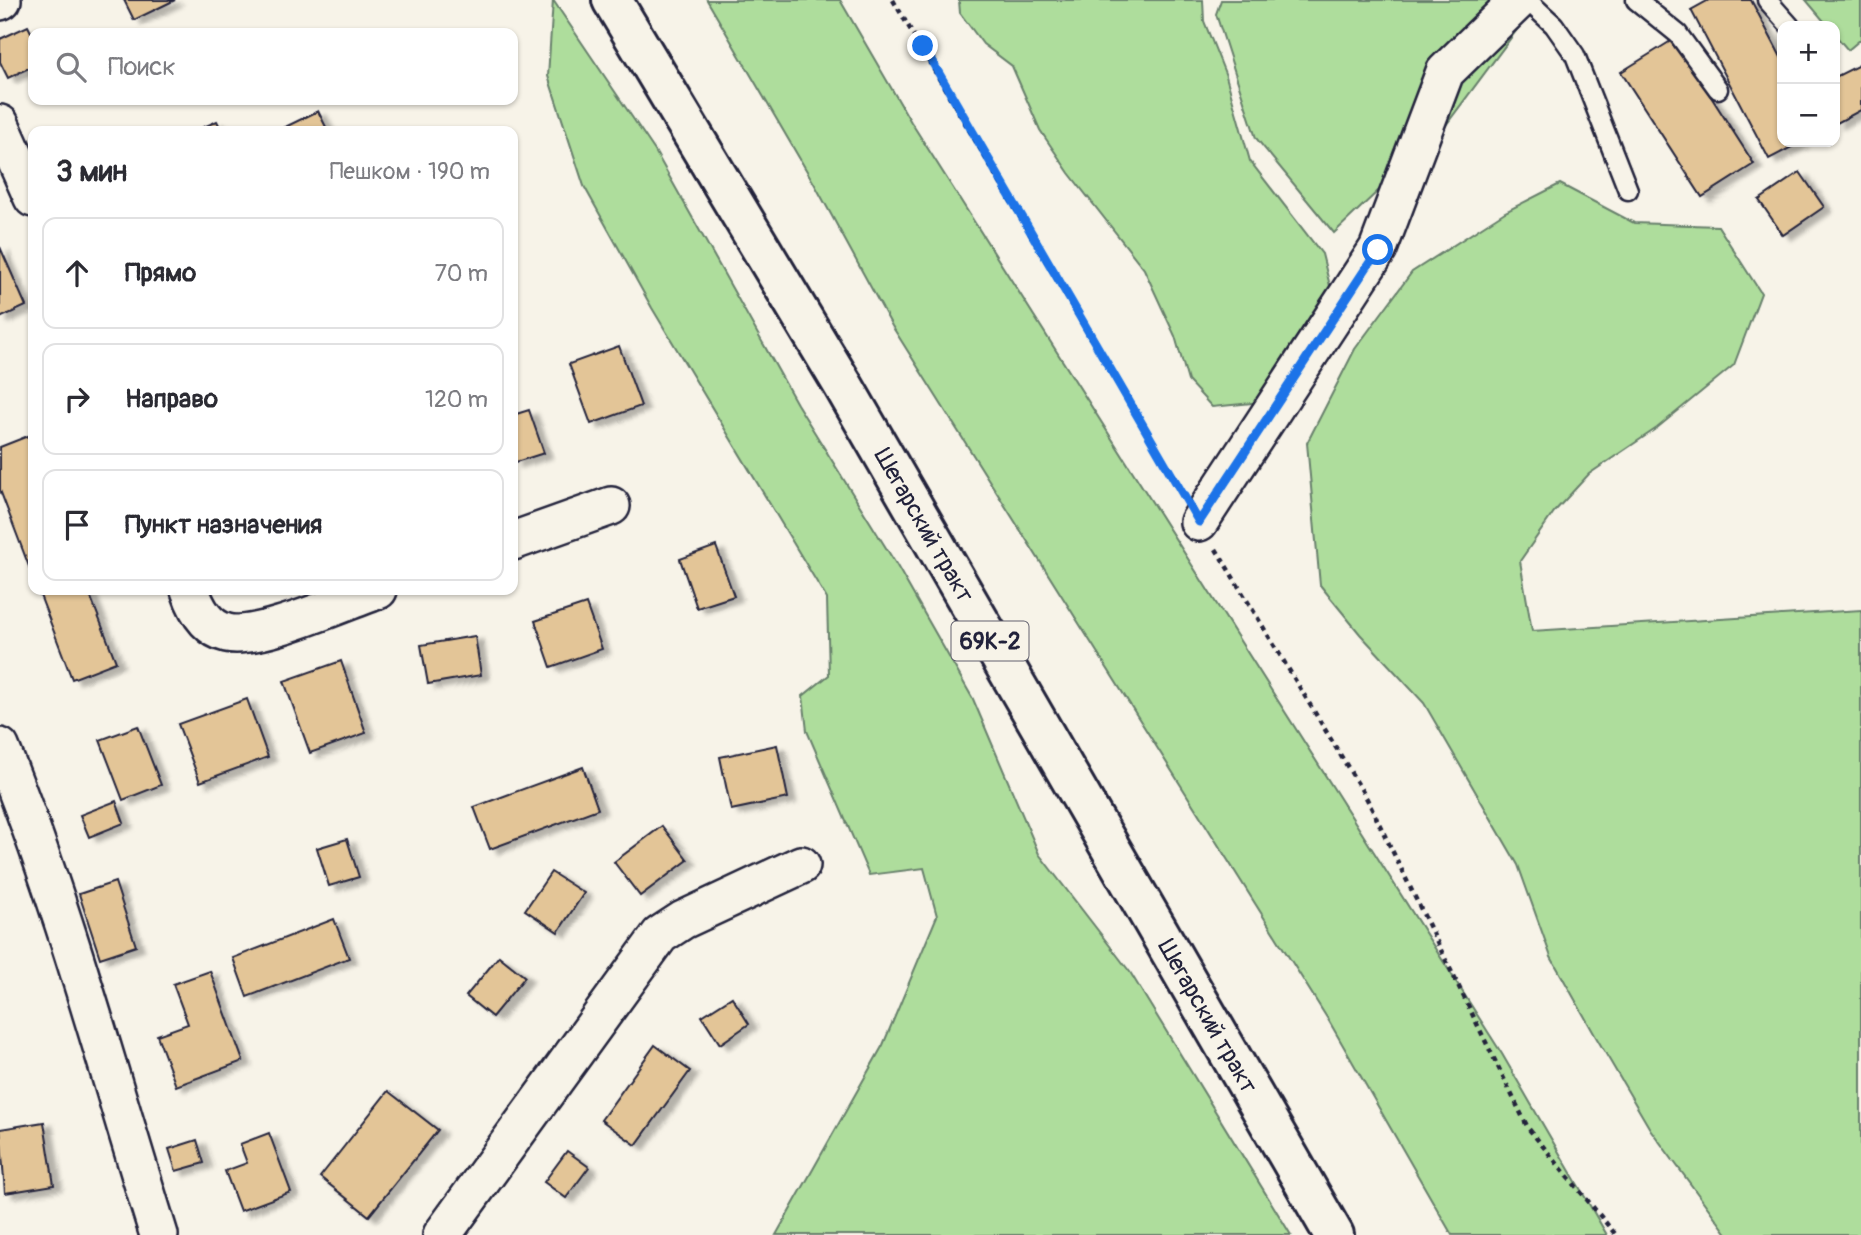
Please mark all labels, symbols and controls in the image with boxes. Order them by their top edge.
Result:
map controls [1777,21,1840,147]
button: + [1777,21,1840,84]
search box [28,28,518,105]
route end [907,30,938,61]
icon: search [52,48,90,86]
text: Поиск [108,51,176,83]
button: − [1777,84,1840,147]
text: 3 мин [56,153,127,190]
text: Пешком · 190 m [330,157,490,186]
route start [1362,234,1393,265]
icon: ahead [58,254,96,292]
text: Прямо [125,257,196,289]
text: 70 m [435,259,488,288]
icon: right [58,380,96,418]
text: Направо [125,383,218,415]
text: 120 m [425,385,488,414]
street label: Шегарский тракт [868,443,980,608]
icon: arrive [58,506,96,544]
text: Пункт назначения [125,509,322,541]
road number: 69К-2 [951,622,1028,660]
street label: Шегарский тракт [1152,934,1264,1098]

